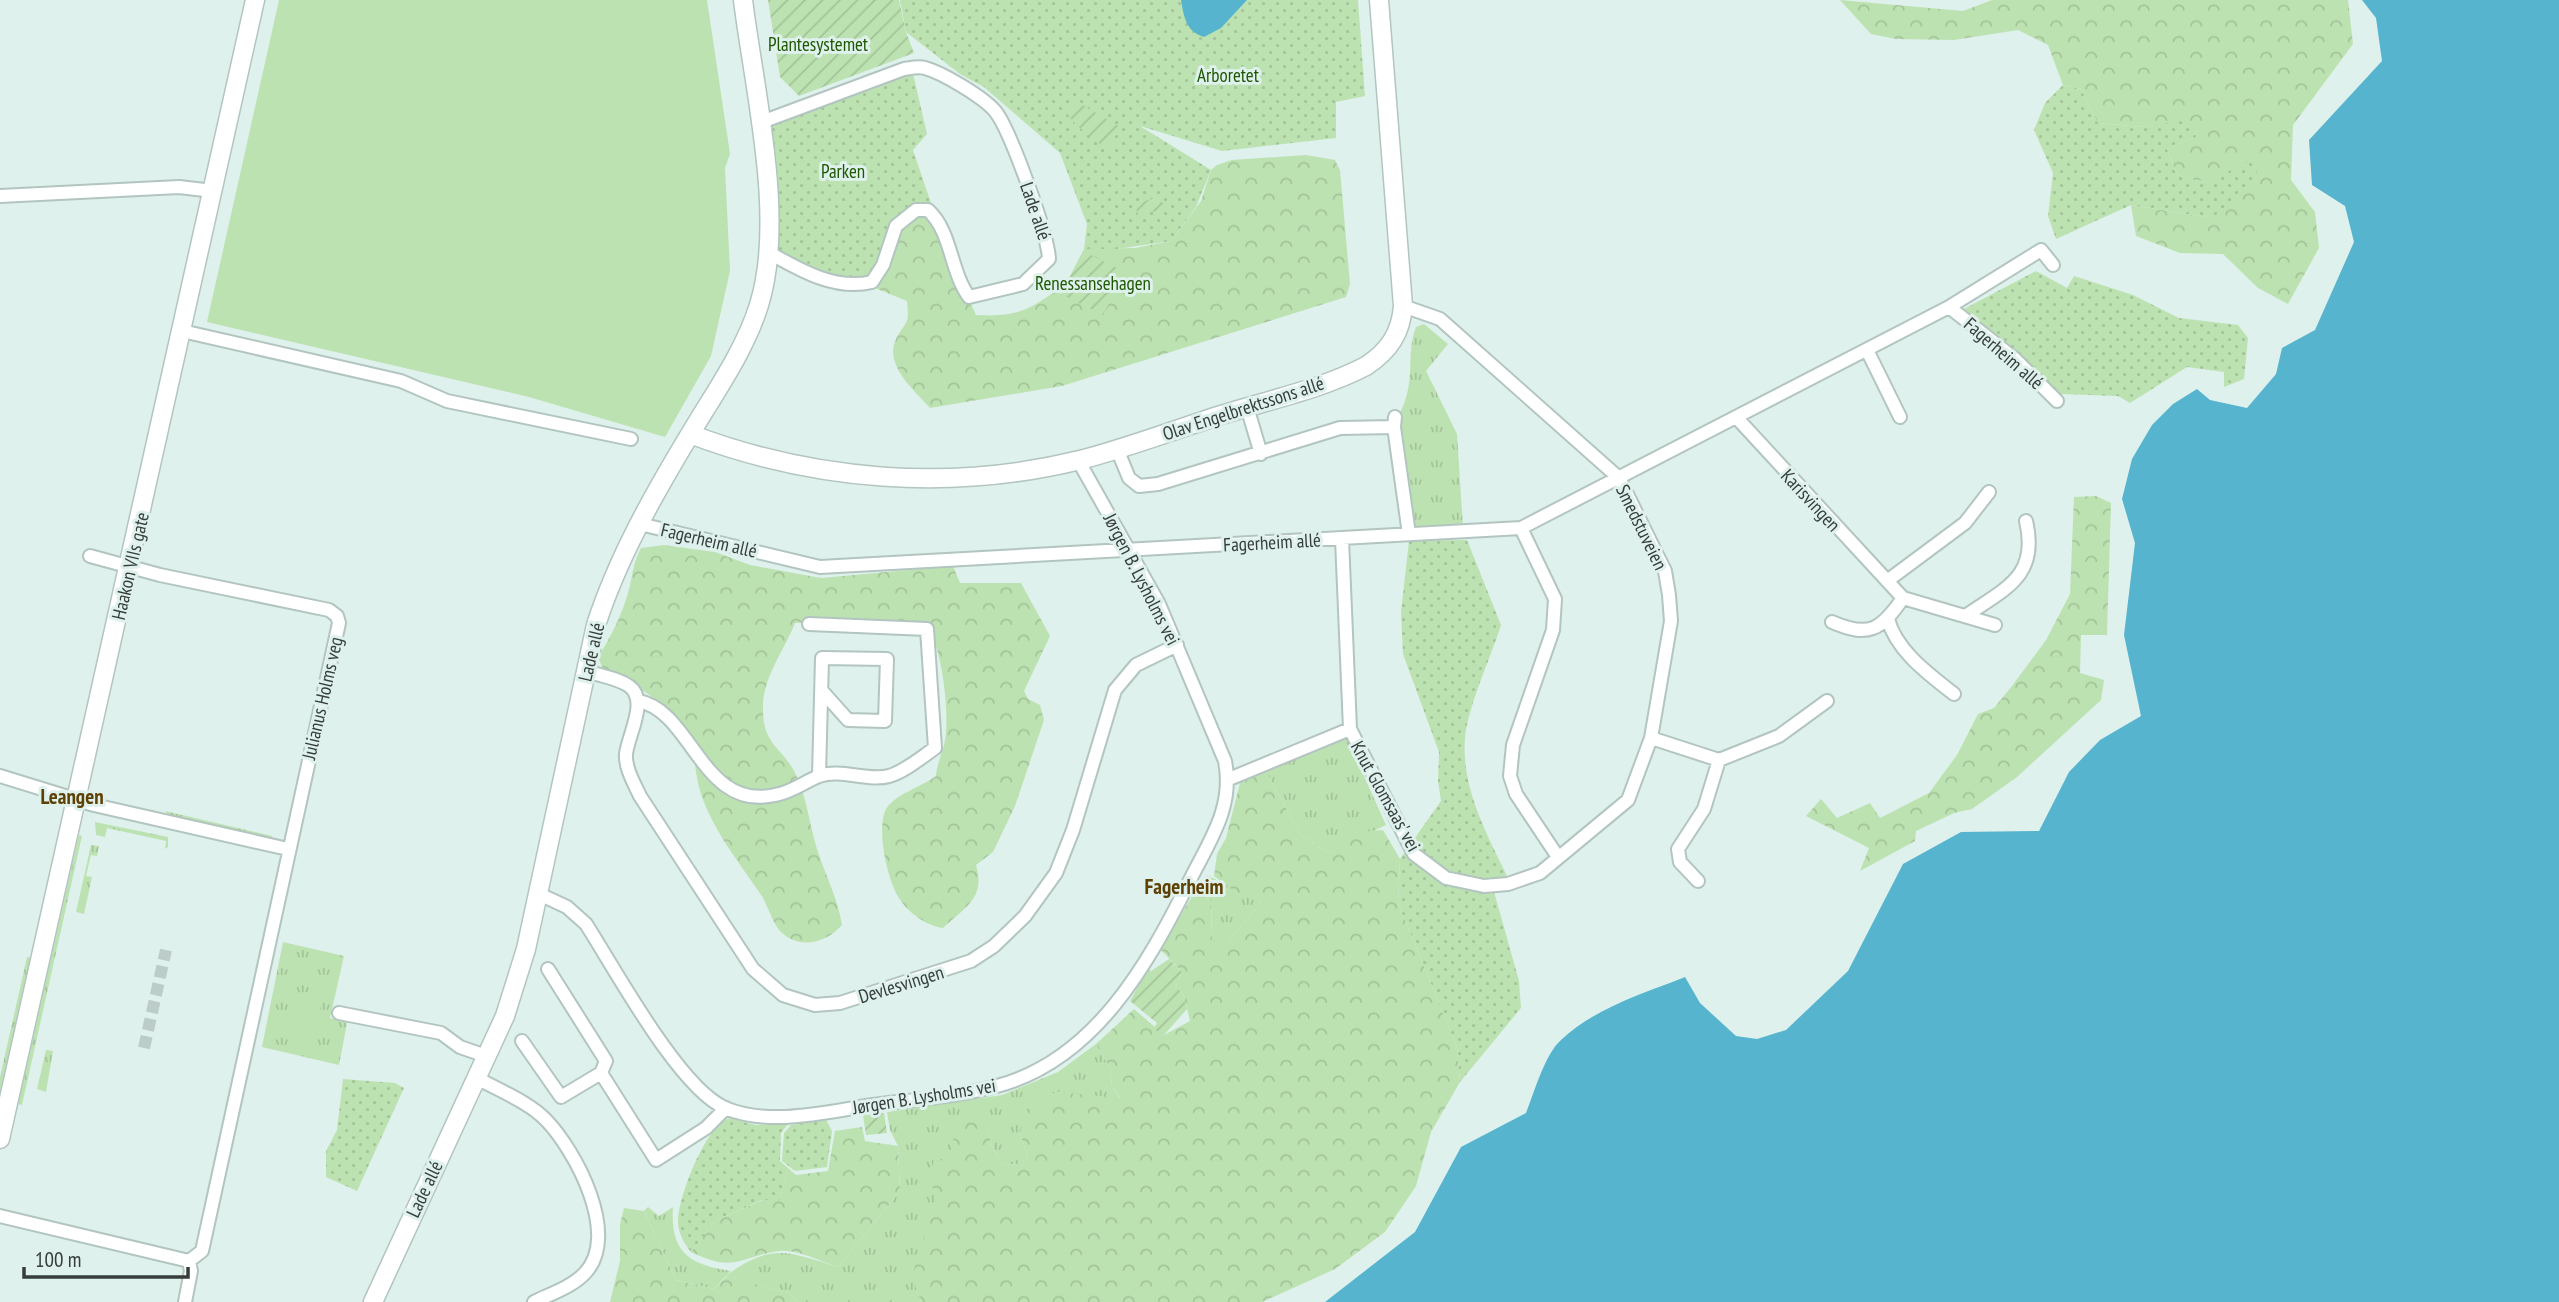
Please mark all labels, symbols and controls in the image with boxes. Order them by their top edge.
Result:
park label: Plantesystemet [768,32,869,56]
park label: Arboretet [1197,63,1260,87]
park label: Parken [821,159,865,183]
street label: Lade allé [1015,179,1057,243]
park label: Renessansehagen [1035,271,1151,295]
street label: Fagerheim allé [1959,312,2049,394]
street label: Olav Engelbrektssons allé [1159,371,1327,445]
street label: Karisvingen [1776,464,1846,536]
street label: Smedstuveien [1611,480,1673,574]
street label: Jørgen B. Lysholms vei [1098,508,1186,649]
street label: Haakon VIIs gate [106,510,154,622]
street label: Fagerheim allé [659,517,759,563]
street label: Fagerheim allé [1223,527,1322,557]
street label: Lade allé [573,620,609,684]
street label: Julianus Holms veg [296,634,348,762]
street label: Knut Glomsaas' vei [1346,737,1426,855]
district label: Leangen [40,783,104,810]
district label: Fagerheim [1145,873,1224,900]
street label: Devlesvingen [856,960,946,1008]
street label: Jørgen B. Lysholms vei [850,1073,997,1119]
street label: Lade allé [401,1157,448,1221]
scale bar [24,1236,189,1280]
text: 100 m [35,1246,81,1273]

